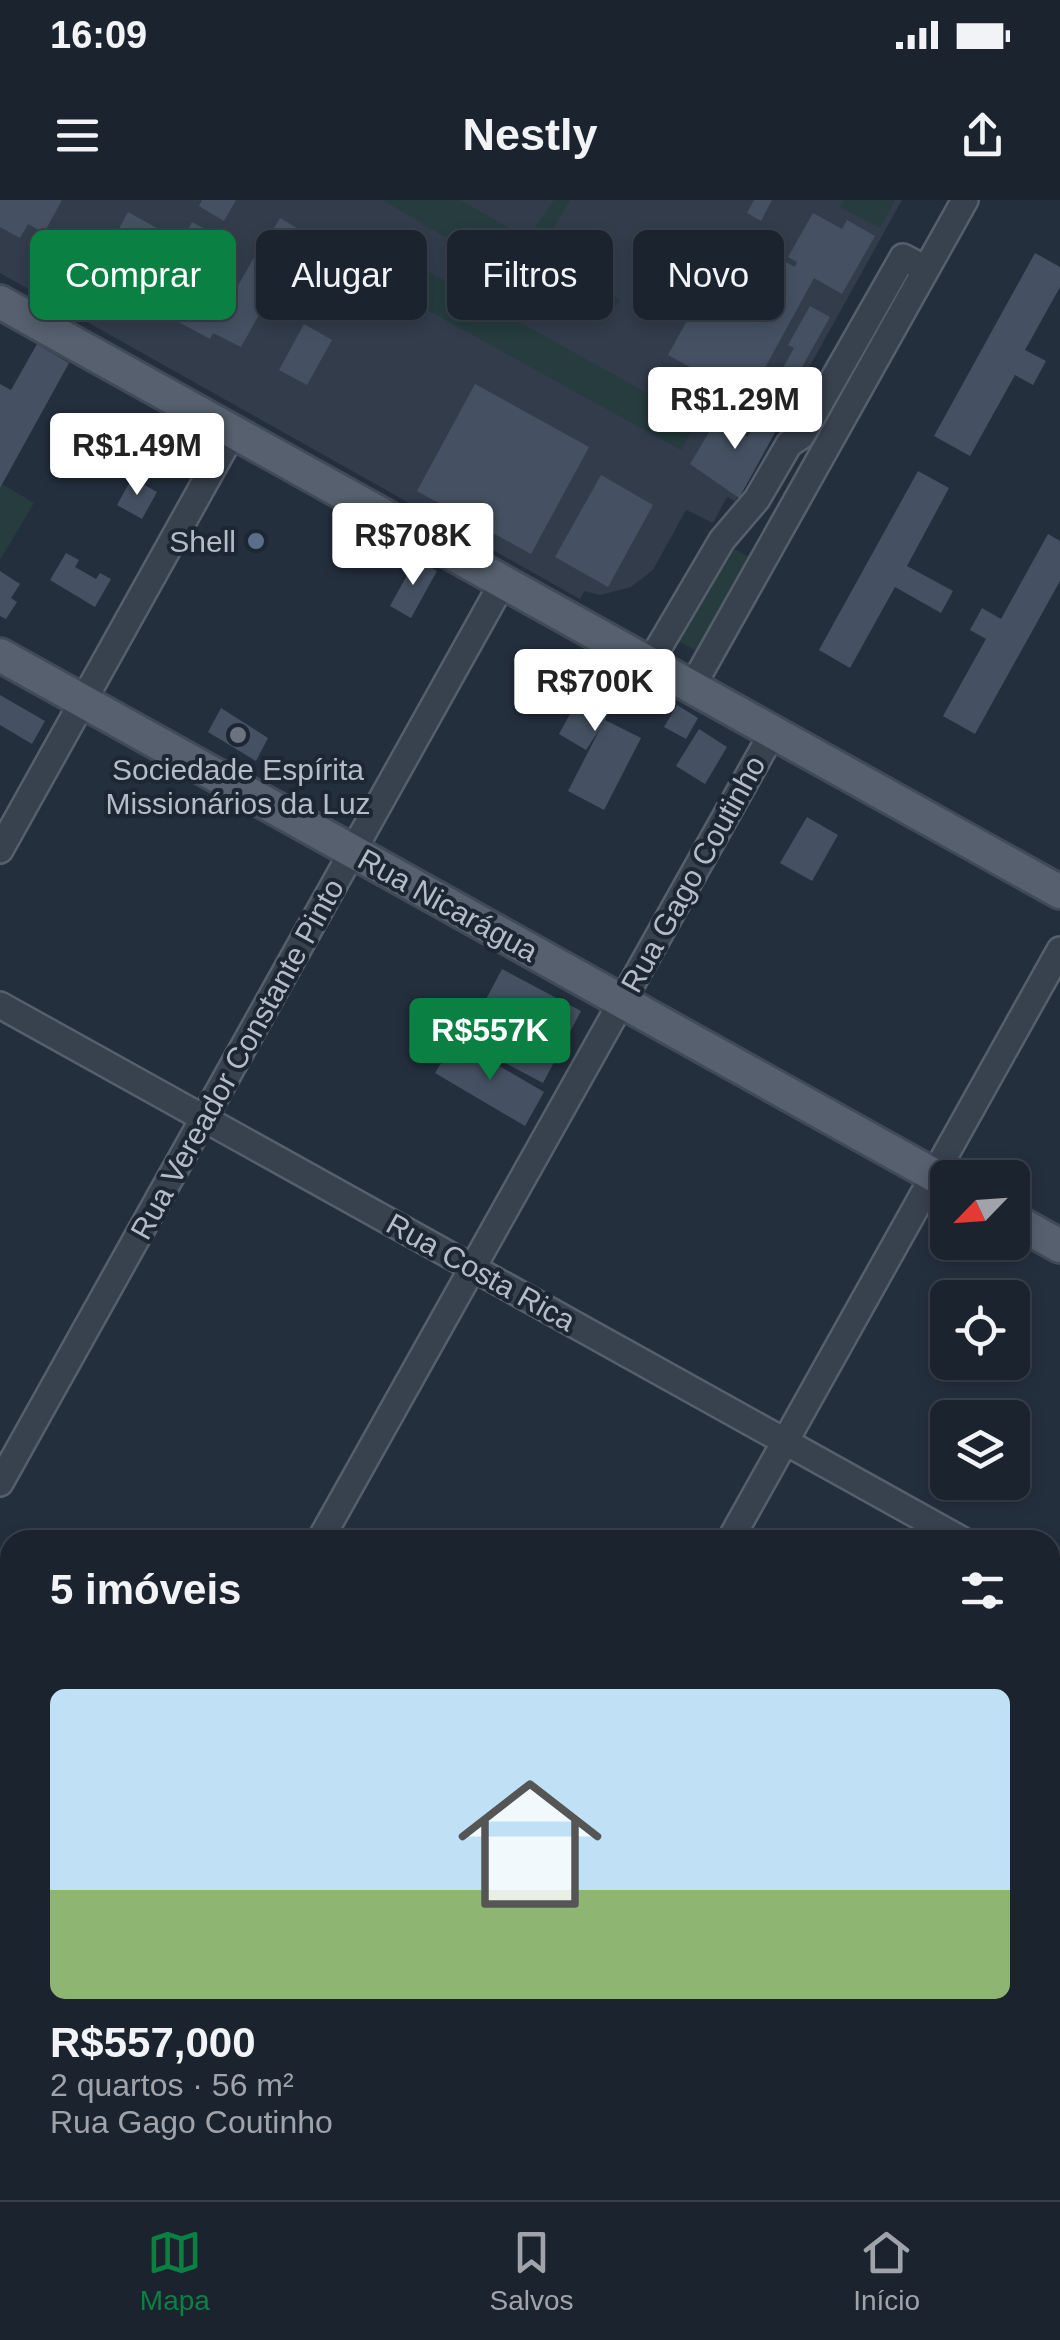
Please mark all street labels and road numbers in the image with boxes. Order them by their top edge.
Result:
street label: Rua Gago Coutinho [614,750,772,998]
street label: Rua Nicarágua [352,842,544,968]
street label: Rua Vereador Constante Pinto [124,873,350,1245]
street label: Rua Costa Rica [381,1207,581,1338]

